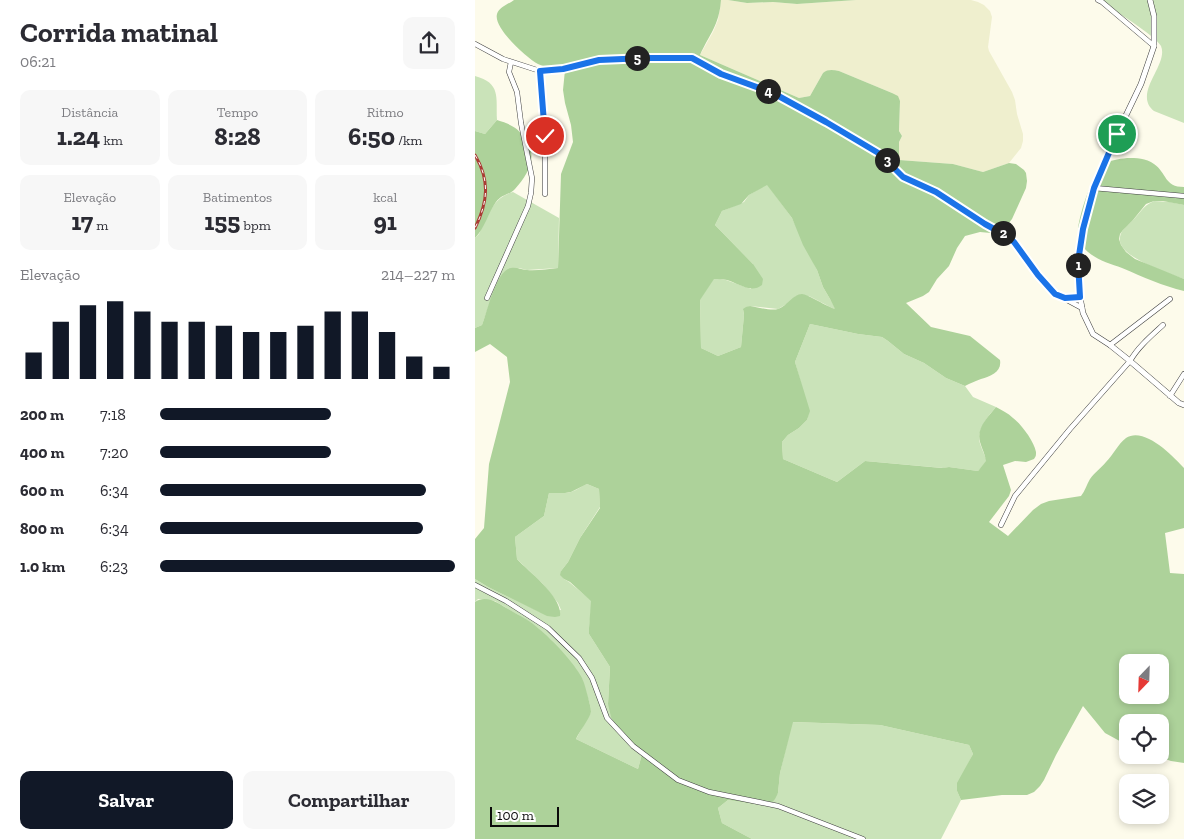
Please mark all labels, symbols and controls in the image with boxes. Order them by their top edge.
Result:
text: Corrida matinal [20,16,218,49]
button: share [403,17,455,69]
pin: 5 [625,46,649,70]
text: 5 [634,50,641,67]
text: 06:21 [20,52,56,71]
pin: 4 [755,78,781,104]
text: 4 [765,83,772,100]
text: Distância [61,104,118,121]
text: Tempo [217,104,258,121]
text: Ritmo [367,104,404,121]
pin [1096,113,1138,155]
pin [524,115,566,157]
icon: arrive [1103,120,1131,148]
text: 1.24 [57,121,100,151]
text: 8:28 [214,121,261,151]
text: 6:50 [348,121,395,151]
icon: check [531,122,559,150]
text: km [100,132,123,149]
text: /km [395,132,422,149]
pin: 3 [875,148,899,172]
text: 3 [884,152,891,169]
text: Elevação [64,189,116,206]
text: Batimentos [203,189,272,206]
text: kcal [373,189,397,206]
text: 17 [71,206,93,236]
text: 155 [204,206,240,236]
text: 91 [373,206,397,236]
text: m [93,217,108,234]
text: bpm [240,217,271,234]
pin: 2 [991,220,1015,246]
text: 2 [1000,225,1007,242]
pin: 1 [1065,252,1091,278]
text: 1 [1076,257,1081,274]
text: Elevação [20,265,80,284]
text: 214–227 m [381,265,455,284]
text: 200 m [20,405,64,424]
text: 7:18 [100,405,126,424]
text: 400 m [20,443,65,462]
text: 7:20 [100,443,129,462]
text: 600 m [20,481,64,500]
text: 6:34 [100,481,129,500]
text: 800 m [20,519,64,538]
text: 6:34 [100,519,129,538]
text: 1.0 km [20,557,65,576]
text: 6:23 [100,557,128,576]
north arrow [1119,654,1169,704]
map controls [1119,654,1169,824]
button: locate [1119,714,1169,764]
button: Salvar [20,771,233,829]
button: Compartilhar [243,771,455,829]
button: layers [1119,774,1169,824]
scale bar [490,804,559,827]
text: 100 m [497,807,534,824]

